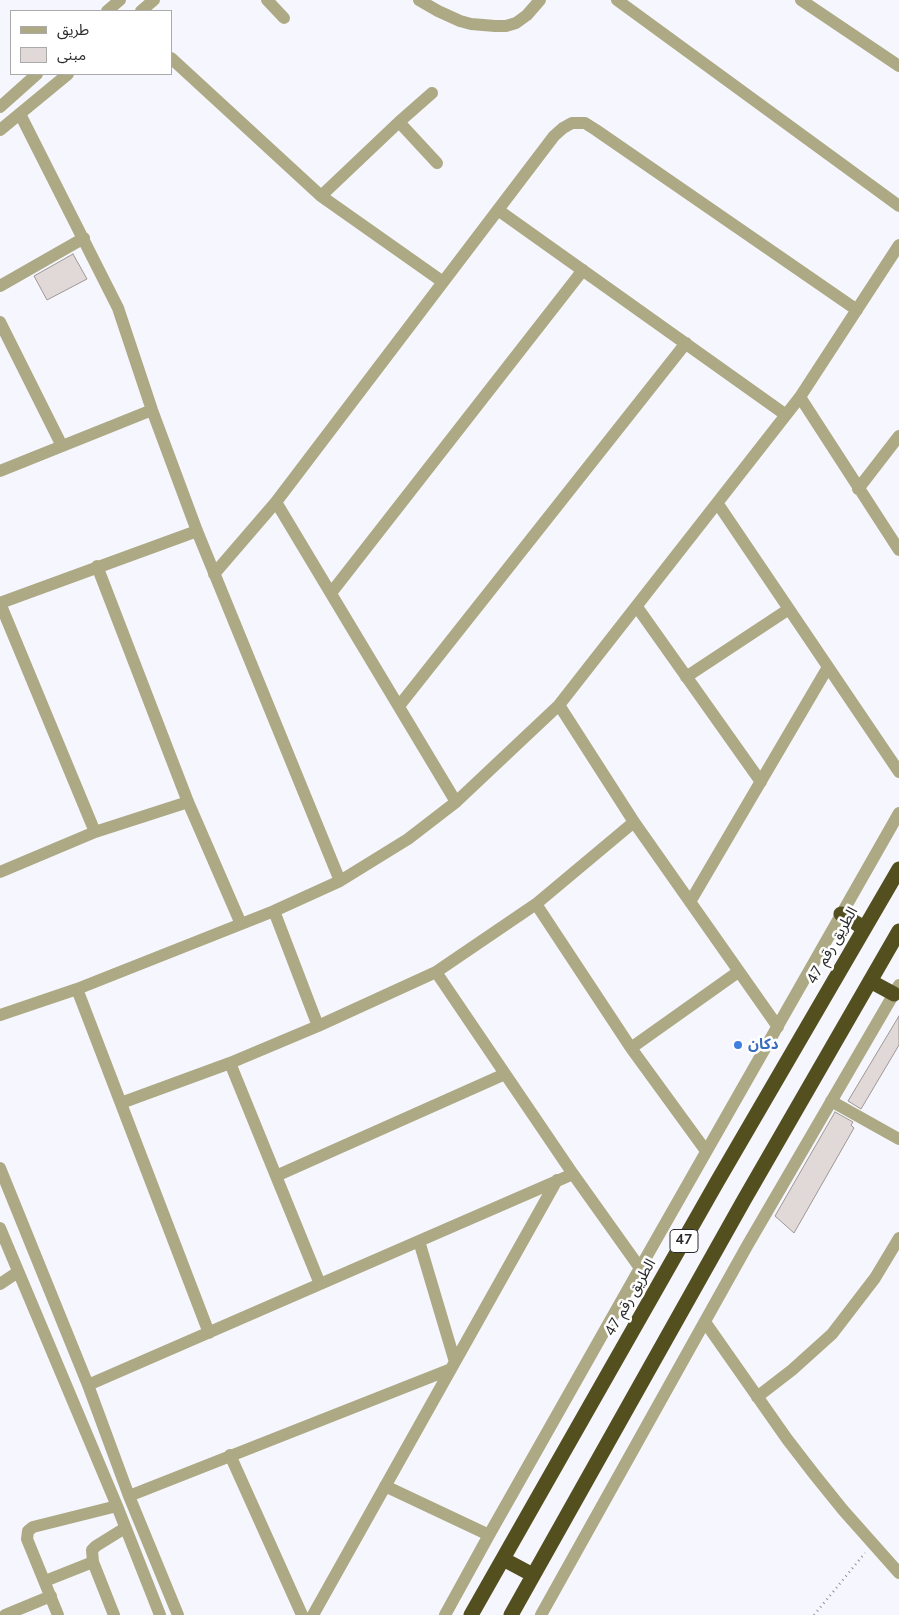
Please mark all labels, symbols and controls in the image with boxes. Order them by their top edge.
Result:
legend [10,10,172,75]
text: طريق [57,20,89,40]
text: مبنى [57,45,86,65]
street label: الطريق رقم 47 [804,904,862,988]
place label: دكان [748,1036,778,1054]
marker: دكان [732,1039,744,1051]
road number: 47 [670,1230,698,1252]
street label: الطريق رقم 47 [602,1256,660,1340]

